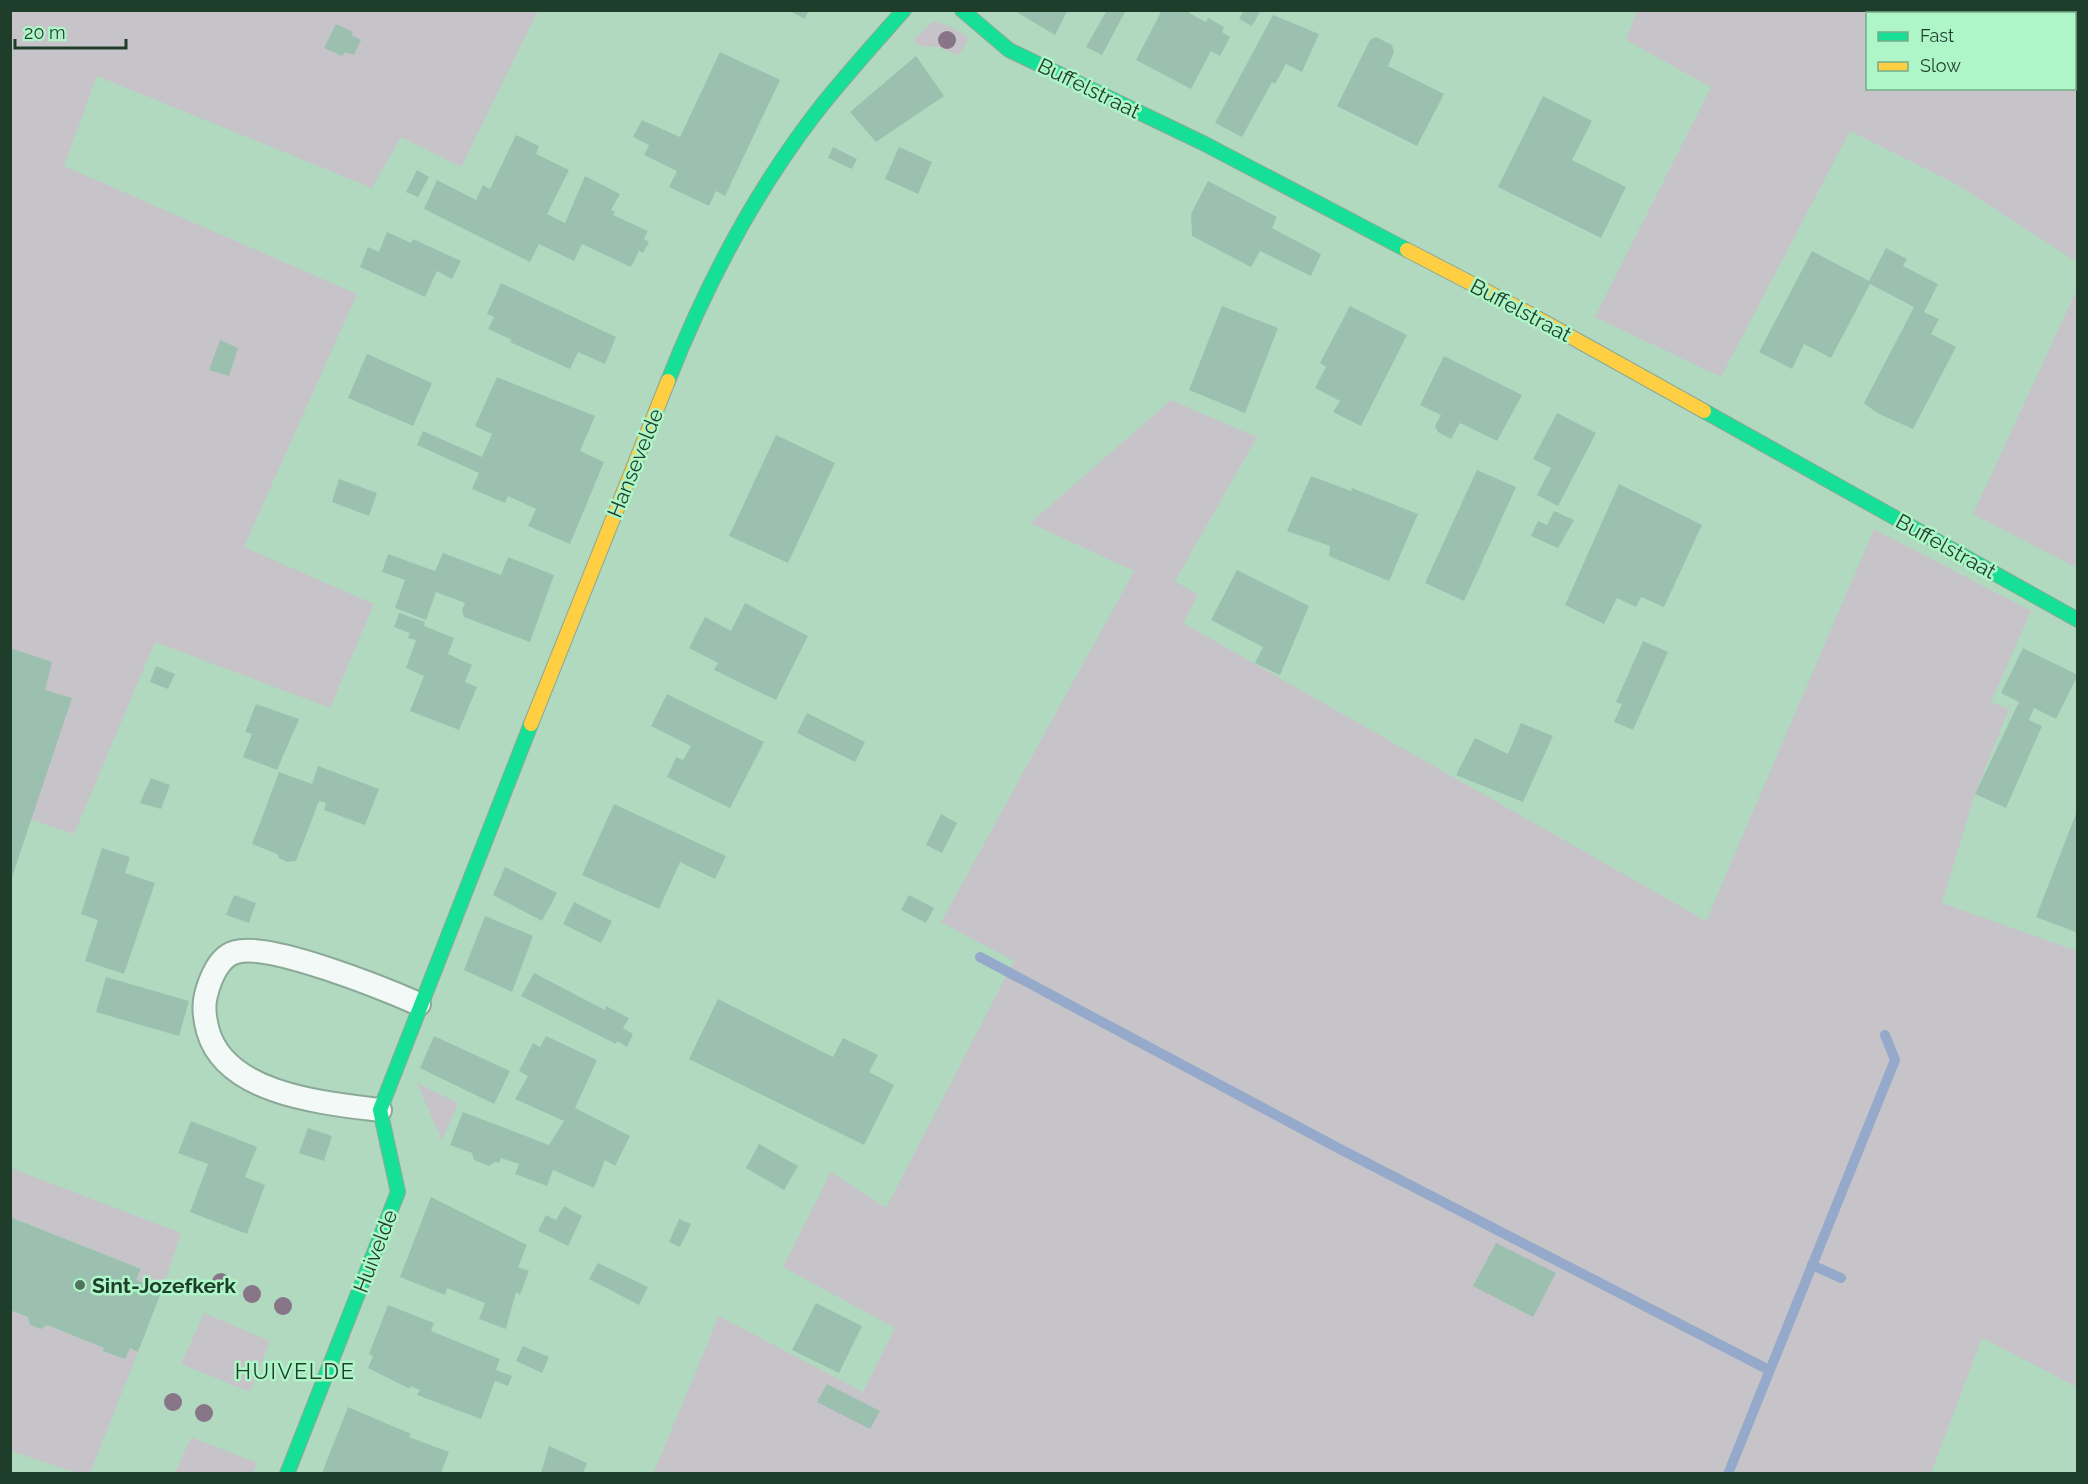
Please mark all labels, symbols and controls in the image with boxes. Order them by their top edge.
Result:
scale bar [15,12,126,50]
legend [1866,12,2076,90]
text: 20 m [24,22,66,43]
text: Fast [1920,25,1954,46]
street label: Buffelstraat [1034,52,1144,124]
text: Slow [1920,55,1961,76]
street label: Buffelstraat [1466,273,1576,347]
street label: Hansevelde [602,405,668,521]
street label: Buffelstraat [1892,508,2000,584]
street label: Huivelde [348,1206,402,1296]
place label: Sint-Jozefkerk [92,1273,236,1298]
marker: Sint-Jozefkerk [73,1278,87,1292]
district label: HUIVELDE [235,1358,355,1384]

